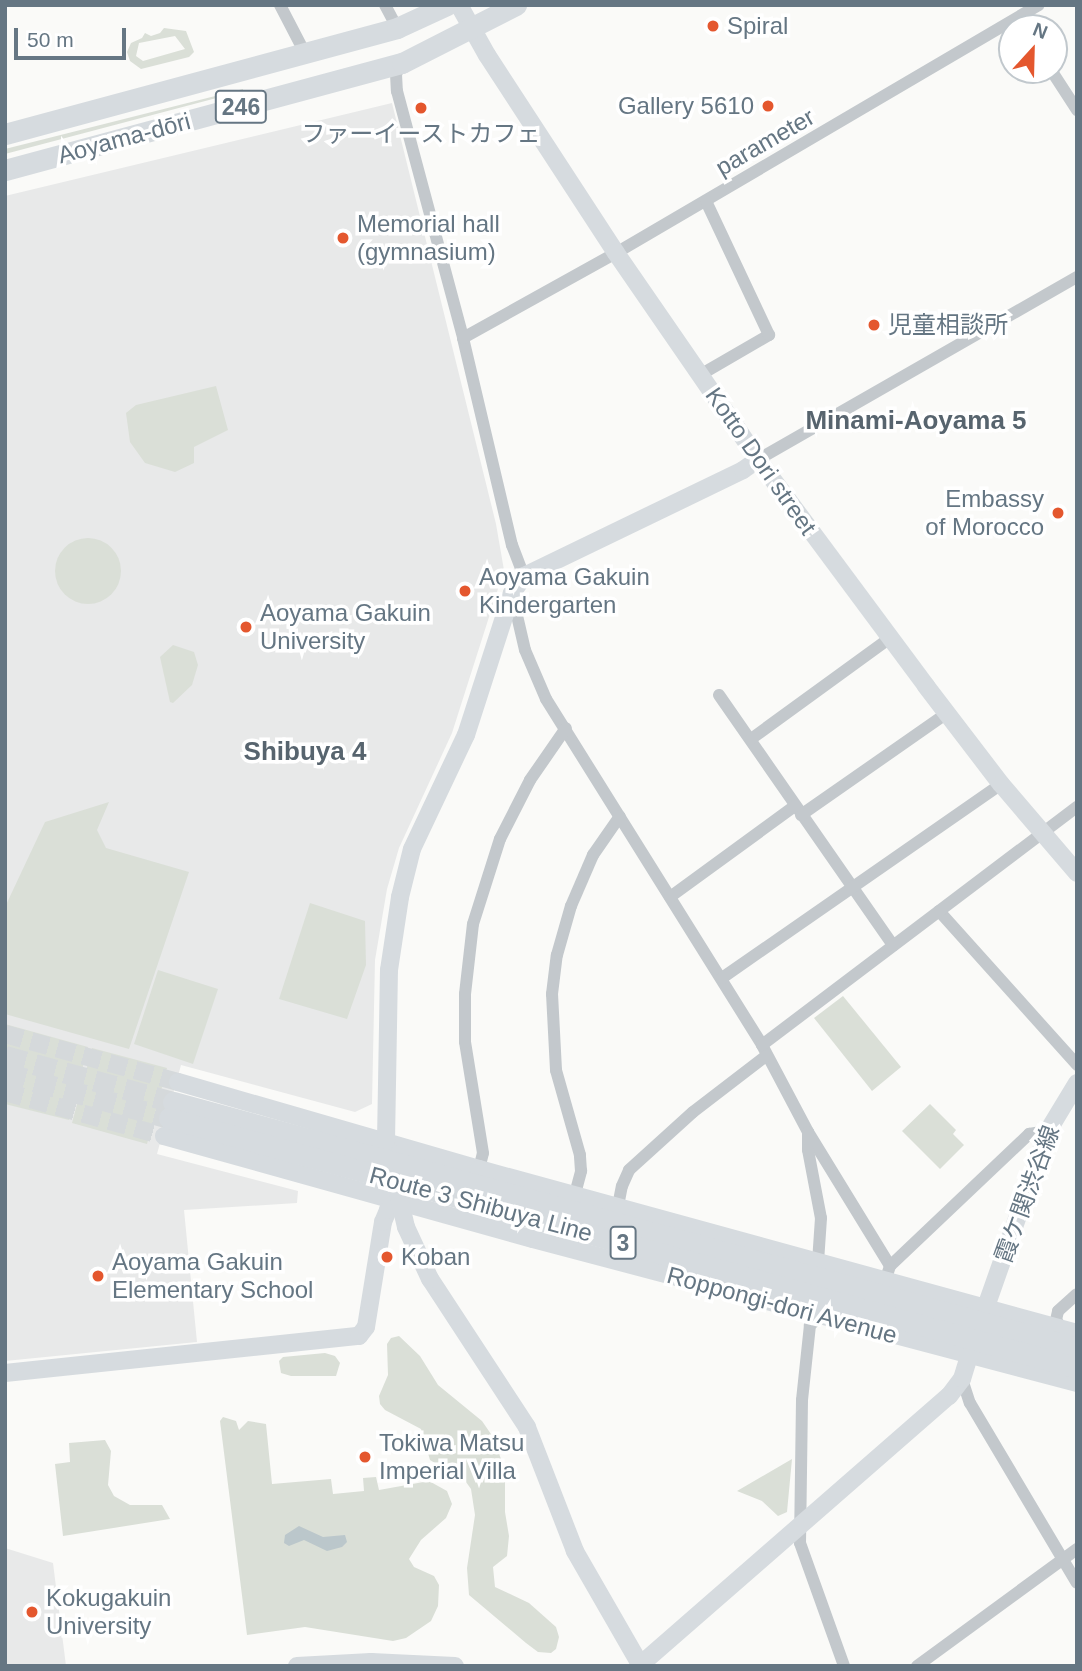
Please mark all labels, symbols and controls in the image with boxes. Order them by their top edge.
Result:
place label: Spiral [727,12,788,40]
scale bar [18,14,130,58]
north arrow [998,14,1068,84]
marker: Spiral [705,18,721,34]
text: N [1030,19,1051,43]
text: 50 m [27,28,74,51]
road number: 246 [215,88,267,127]
place label: Gallery 5610 [618,92,754,120]
marker: Gallery 5610 [760,98,776,114]
marker: ファーイーストカフェ [413,100,429,116]
street label: parameter [710,102,820,182]
street label: Aoyama-dōri [55,106,193,170]
place label: ファーイーストカフェ [301,120,541,148]
place label: Memorial hall (gymnasium) [357,210,500,266]
marker: Memorial hall (gymnasium) [335,230,351,246]
place label: 児童相談所 [888,311,1008,339]
marker: 児童相談所 [866,317,882,333]
street label: Kotto Dori street [699,382,823,540]
district label: Minami-Aoyama 5 [805,405,1027,437]
place label: Embassy of Morocco [925,485,1044,541]
marker: Embassy of Morocco [1050,505,1066,521]
place label: Aoyama Gakuin Kindergarten [479,563,650,619]
marker: Aoyama Gakuin Kindergarten [457,583,473,599]
place label: Aoyama Gakuin University [260,599,431,655]
marker: Aoyama Gakuin University [238,619,254,635]
district label: Shibuya 4 [244,736,366,768]
street label: 霞ケ関渋谷線 [989,1121,1065,1267]
street label: Route 3 Shibuya Line [366,1160,596,1248]
road number: 3 [609,1224,637,1262]
place label: Koban [401,1243,470,1271]
place label: Aoyama Gakuin Elementary School [112,1248,313,1304]
marker: Koban [379,1249,395,1265]
street label: Roppongi-dori Avenue [663,1260,901,1350]
marker: Aoyama Gakuin Elementary School [90,1268,106,1284]
place label: Tokiwa Matsu Imperial Villa [379,1429,524,1485]
marker: Tokiwa Matsu Imperial Villa [357,1449,373,1465]
place label: Kokugakuin University [46,1584,171,1640]
marker: Kokugakuin University [24,1604,40,1620]

